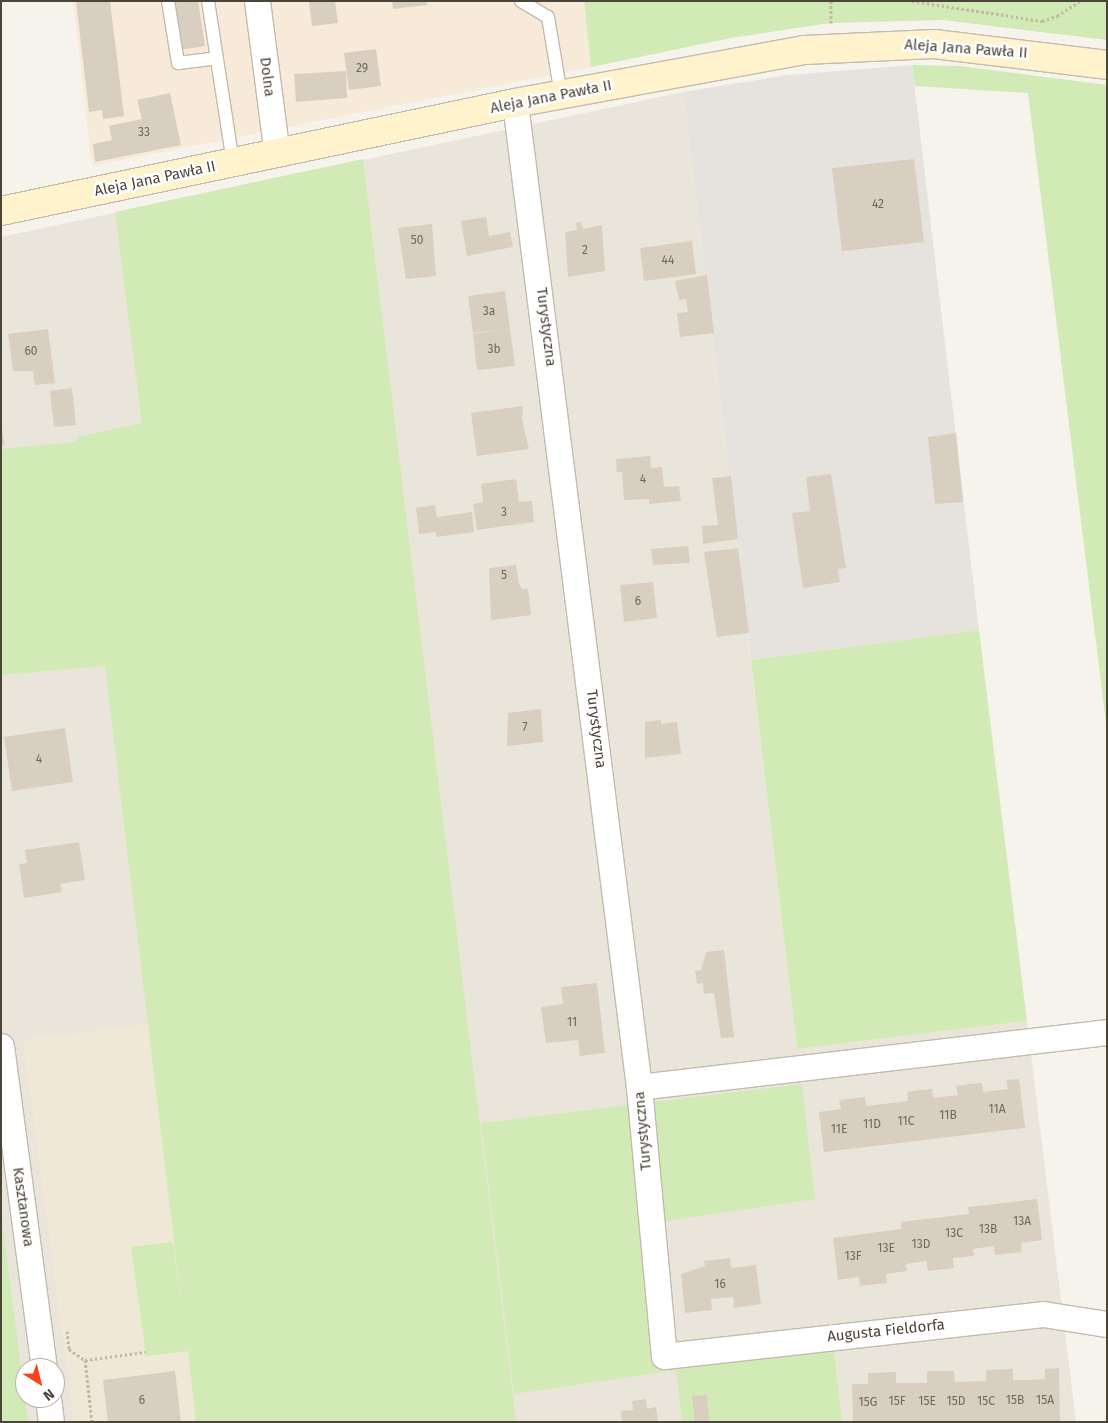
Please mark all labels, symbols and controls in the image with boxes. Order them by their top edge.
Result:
street label: Aleja Jana Pawła II [904,36,1028,62]
street label: Dolna [256,56,278,98]
house number: 29 [356,62,368,76]
street label: Aleja Jana Pawła II [489,76,613,118]
house number: 33 [138,126,150,140]
street label: Aleja Jana Pawła II [93,157,217,201]
house number: 42 [872,198,884,212]
house number: 50 [411,234,423,248]
house number: 2 [582,244,588,258]
house number: 44 [662,254,674,268]
street label: Turystyczna [532,287,560,367]
house number: 3a [483,305,495,319]
house number: 3b [487,343,501,357]
house number: 60 [24,345,38,359]
house number: 4 [640,473,646,487]
house number: 3 [501,506,507,520]
house number: 5 [501,569,507,583]
house number: 6 [635,595,641,609]
street label: Turystyczna [582,689,610,769]
house number: 7 [522,721,528,735]
house number: 4 [36,753,42,767]
house number: 11 [567,1016,577,1030]
street label: Turystyczna [631,1091,655,1171]
house number: 11A [988,1103,1006,1117]
house number: 11B [939,1109,957,1123]
house number: 11C [898,1115,914,1129]
house number: 11D [863,1118,881,1132]
house number: 11E [831,1123,847,1137]
street label: Kasztanowa [9,1166,37,1248]
house number: 13A [1013,1215,1031,1229]
house number: 13B [979,1223,997,1237]
house number: 13C [945,1227,963,1241]
house number: 13D [912,1238,930,1252]
house number: 13E [877,1242,895,1256]
house number: 13F [844,1250,862,1264]
house number: 16 [714,1278,726,1292]
street label: Augusta Fieldorfa [826,1316,946,1346]
north arrow [15,1358,65,1408]
text: N [40,1385,57,1404]
house number: 6 [139,1394,145,1408]
house number: 15B [1006,1394,1024,1408]
house number: 15A [1036,1394,1054,1408]
house number: 15F [888,1395,906,1409]
house number: 15E [918,1395,936,1409]
house number: 15D [947,1395,965,1409]
house number: 15C [977,1395,995,1409]
house number: 15G [859,1396,877,1410]

